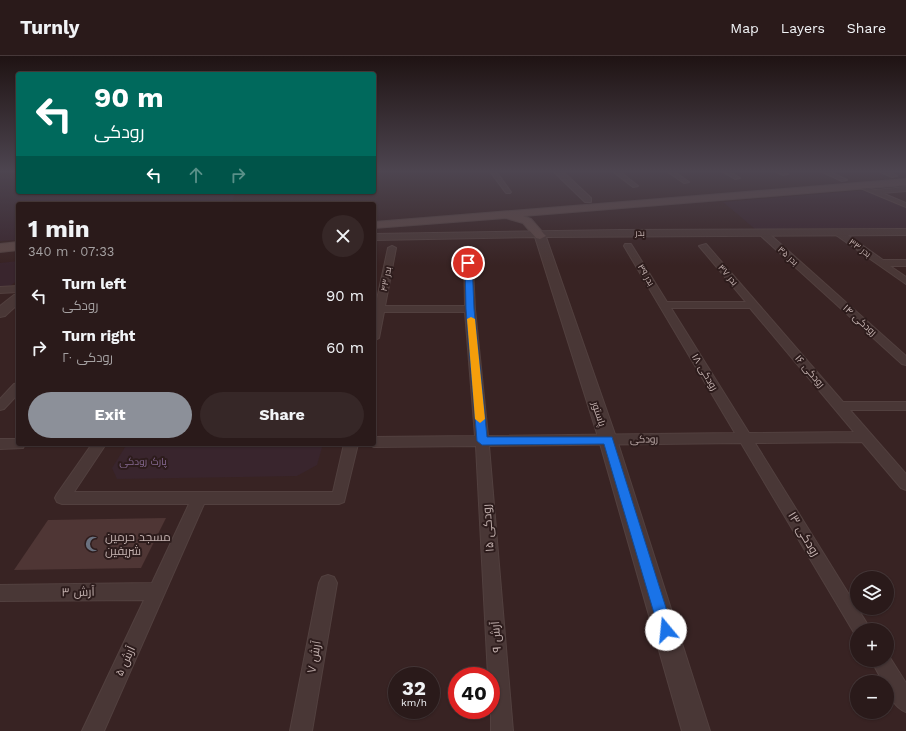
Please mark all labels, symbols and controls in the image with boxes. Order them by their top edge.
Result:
text: Turnly [20,16,80,39]
text: Map [730,20,759,36]
text: Layers [781,20,825,36]
text: Share [847,20,886,36]
text: 90 m [94,81,164,114]
icon: left [28,88,80,140]
text: رودکی [94,121,144,142]
icon: left [143,164,165,186]
icon: ahead [185,164,207,186]
icon: right [227,164,249,186]
text: 1 min [28,215,90,243]
button: close [322,215,364,257]
street label: بدر [634,228,645,238]
street label: بدر ۳۳ [847,237,873,259]
text: 340 m · 07:33 [28,244,114,259]
street label: بدر ۳۵ [776,244,800,268]
pin [451,246,485,280]
icon: arrive [457,252,479,274]
street label: بدر ۳۹ [636,262,656,288]
street label: بدر ۳۷ [716,263,740,287]
street label: بدر ۴۳ [379,266,393,292]
text: Turn left [62,275,126,293]
icon: left [28,285,50,307]
text: 90 m [326,287,364,305]
text: رودکی [62,298,98,313]
street label: رودکی ۱۴ [840,302,879,339]
text: Turn right [62,327,135,345]
icon: right [28,337,50,359]
text: 60 m [326,339,364,357]
text: رودکی ۲۰ [62,350,113,365]
street label: رودکی ۱۸ [689,352,720,393]
street label: رودکی ۱۶ [792,353,827,390]
button: Exit [28,392,192,438]
button: Share [200,392,364,438]
street label: پاستور [589,399,608,428]
street label: رودکی [630,433,658,446]
park label: پارک رودکی [119,456,167,468]
street label: رودکی ۱۵ [479,504,497,552]
street label: رودکی ۱۳ [785,509,823,559]
place label: مسجد حرمین شریفین [105,530,171,558]
mosque icon: مسجد حرمین شریفین [84,535,102,553]
map controls [850,571,894,719]
button: layers [850,571,894,615]
street label: آرش ۳ [61,585,95,599]
position arrow [645,609,687,651]
street label: آرش ۹ [488,620,504,653]
button: + [850,623,894,667]
street label: آرش ۷ [304,639,324,674]
street label: آرش ۵ [112,643,138,678]
speed limit sign: 40 [448,667,500,719]
button: − [850,675,894,719]
text: 32 [402,676,426,700]
text: km/h [401,697,427,708]

